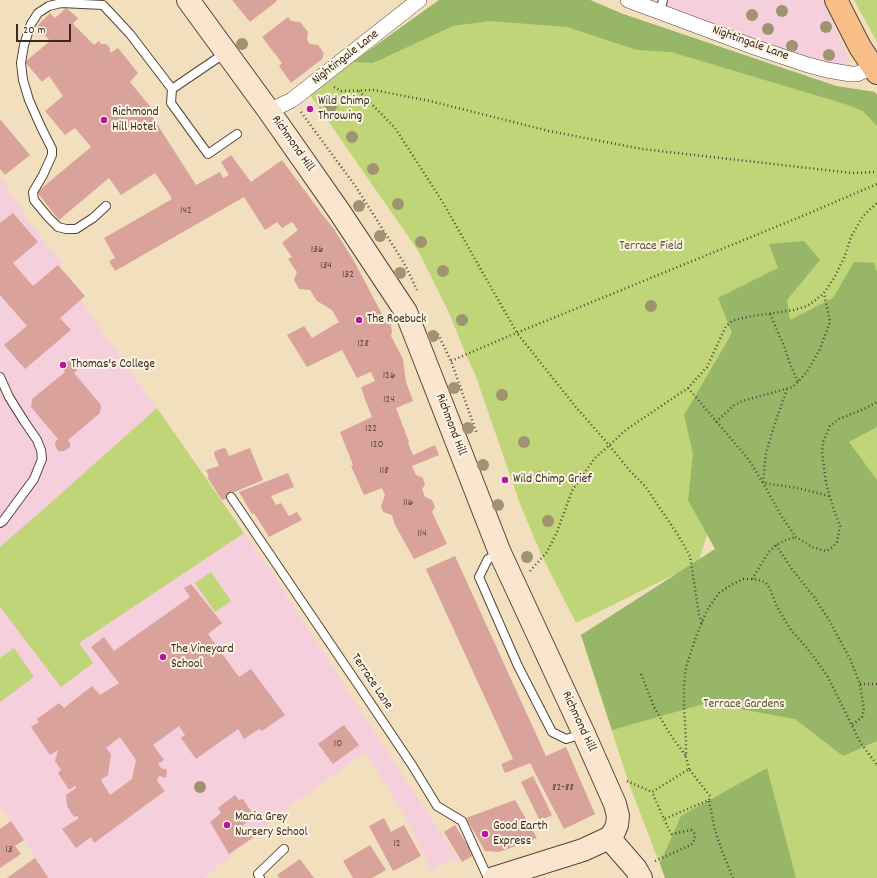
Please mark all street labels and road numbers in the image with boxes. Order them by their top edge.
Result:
street label: Nightingale Lane [710,23,790,65]
street label: Nightingale Lane [310,27,382,89]
street label: Richmond Hill [267,113,317,175]
street label: Richmond Hill [431,392,469,458]
street label: Terrace Lane [347,651,395,713]
street label: Richmond Hill [557,689,599,755]

